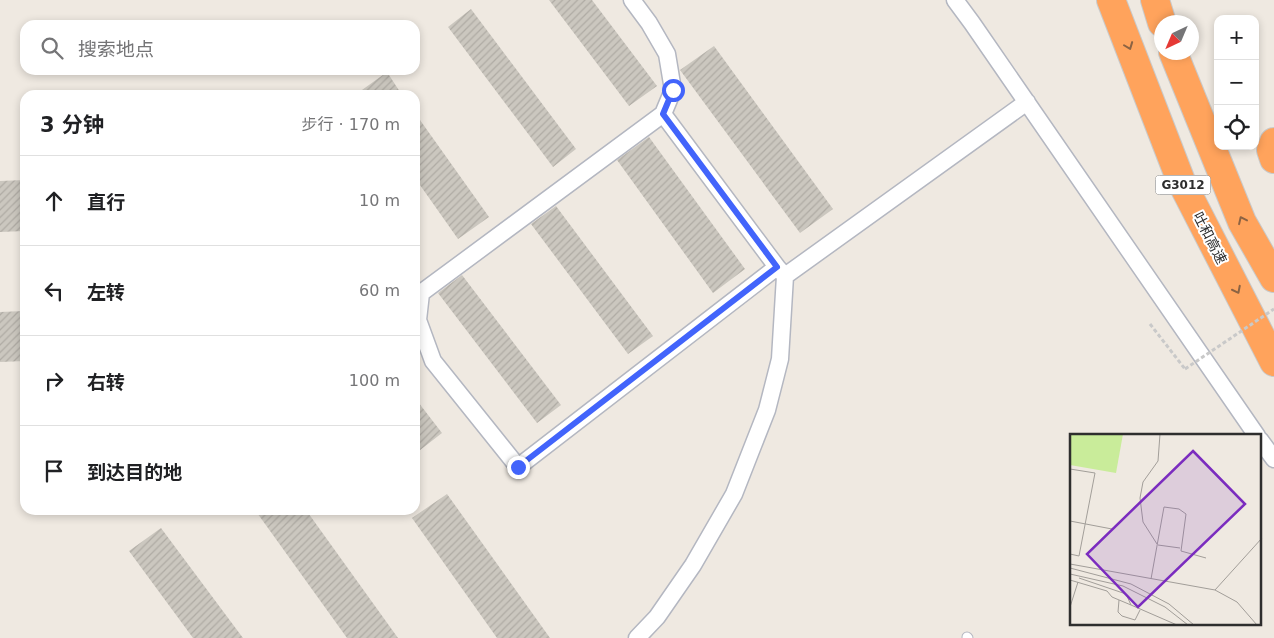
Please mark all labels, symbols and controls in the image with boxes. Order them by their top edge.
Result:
north arrow [1154,15,1199,60]
map controls [1214,15,1259,150]
button: + [1214,15,1259,60]
search box [20,20,420,75]
icon: search [38,34,66,62]
text: 搜索地点 [78,38,154,60]
one-way arrow [1123,41,1133,49]
button: − [1214,60,1259,105]
route start [662,79,685,102]
button: locate [1214,105,1259,150]
text: 3 分钟 [40,113,104,137]
text: 步行 · 170 m [302,115,400,134]
road number: G3012 [1156,176,1210,194]
icon: ahead [40,187,68,215]
text: 直行 [87,191,125,213]
text: 10 m [359,191,400,210]
street label: 吐和高速 [1190,209,1230,267]
one-way arrow [1237,216,1248,225]
icon: left [40,277,68,305]
text: 左转 [87,281,125,303]
text: 60 m [359,281,400,300]
one-way arrow [1231,285,1241,294]
icon: right [40,367,68,395]
text: 右转 [87,371,125,393]
text: 100 m [349,371,400,390]
inset map [1070,434,1262,626]
route end [507,456,530,479]
icon: arrive [40,457,68,485]
text: 到达目的地 [87,461,182,483]

